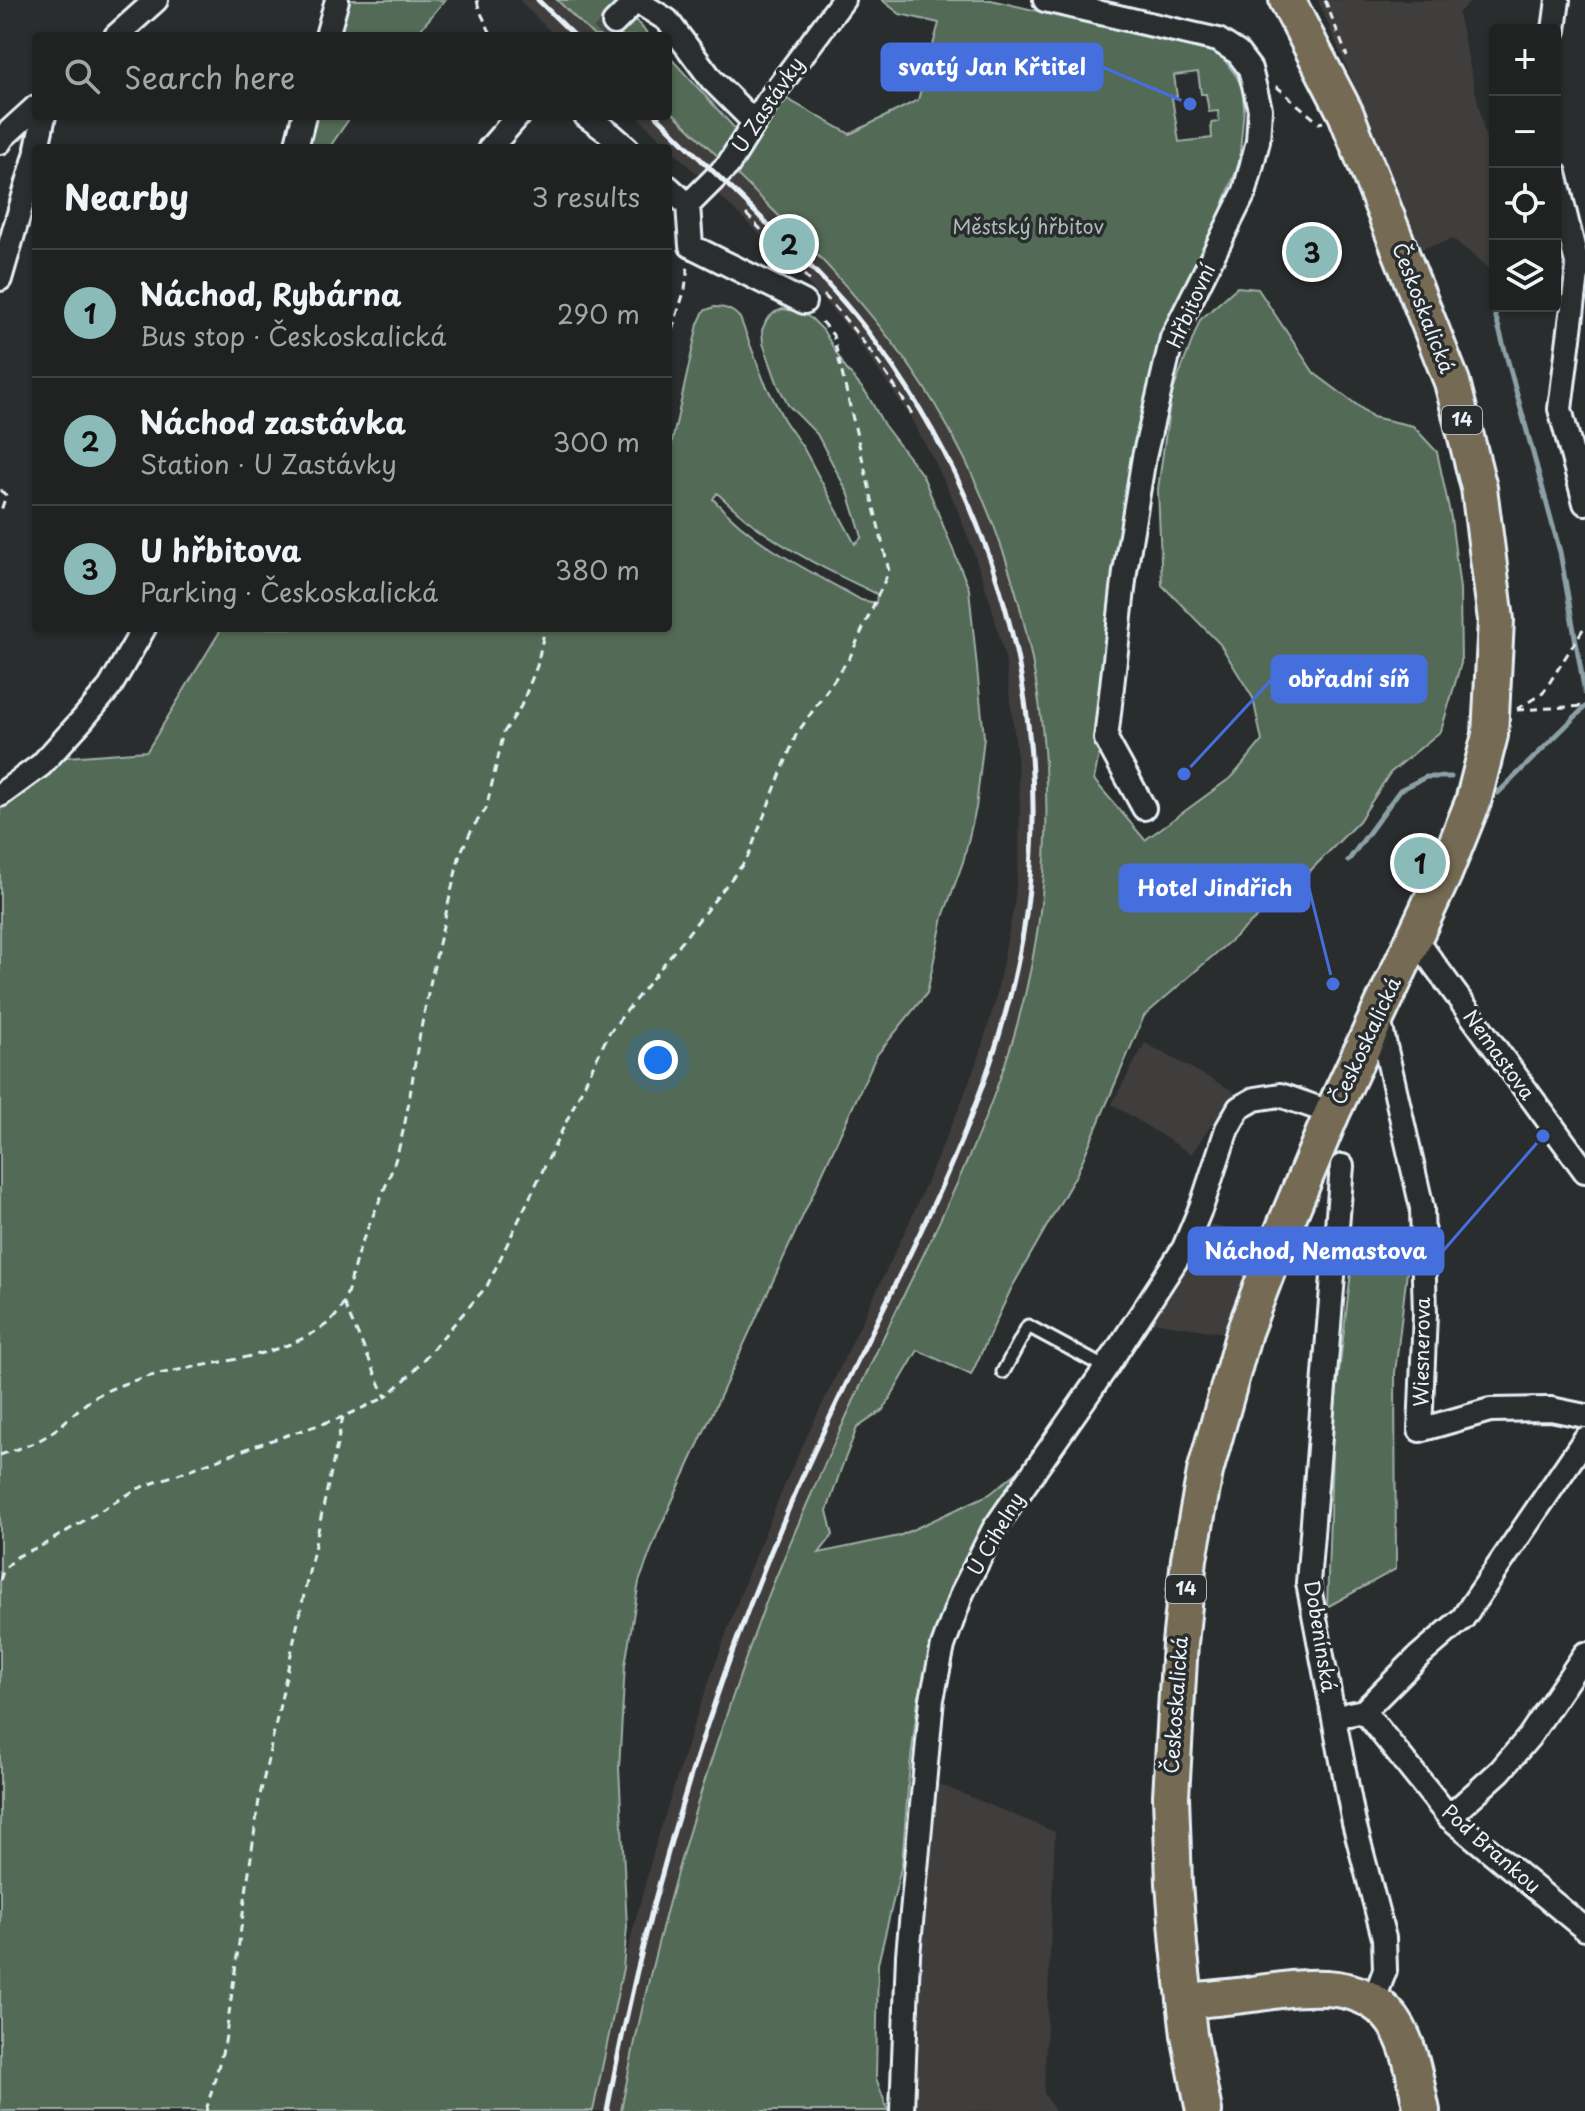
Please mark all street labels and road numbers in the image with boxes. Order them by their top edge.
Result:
street label: U Zastávky [724,50,810,159]
street label: Českoskalická [1385,238,1463,378]
street label: Hřbitovní [1158,258,1222,353]
road number: 14 [1442,406,1482,434]
street label: Českoskalická [1322,971,1408,1109]
street label: Nemastova [1457,1003,1543,1106]
street label: Wiesnerova [1405,1296,1437,1407]
street label: U Cihelny [959,1486,1031,1581]
road number: 14 [1166,1575,1206,1603]
street label: Dobenínská [1297,1578,1345,1695]
street label: Českoskalická [1155,1635,1195,1775]
street label: Pod Brankou [1435,1797,1548,1900]

